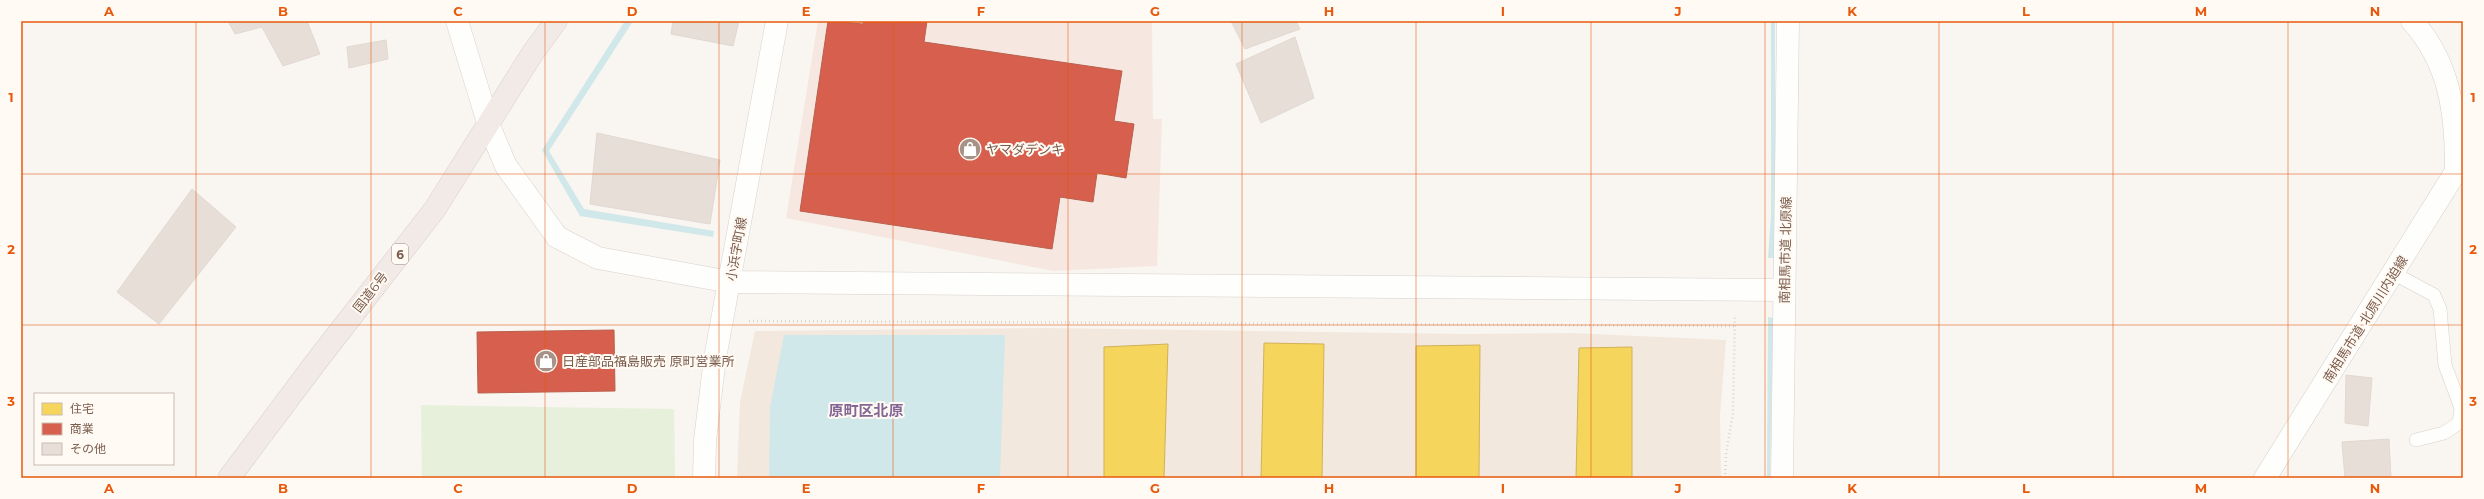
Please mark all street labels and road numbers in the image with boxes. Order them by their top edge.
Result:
street label: 南相馬市道 北原線 [1776,196,1794,304]
street label: 小浜字町線 [722,216,750,282]
road number: 6 [392,244,408,264]
street label: 南相馬市道 北原川内廹線 [2319,253,2411,385]
street label: 国道6号 [349,269,391,315]

